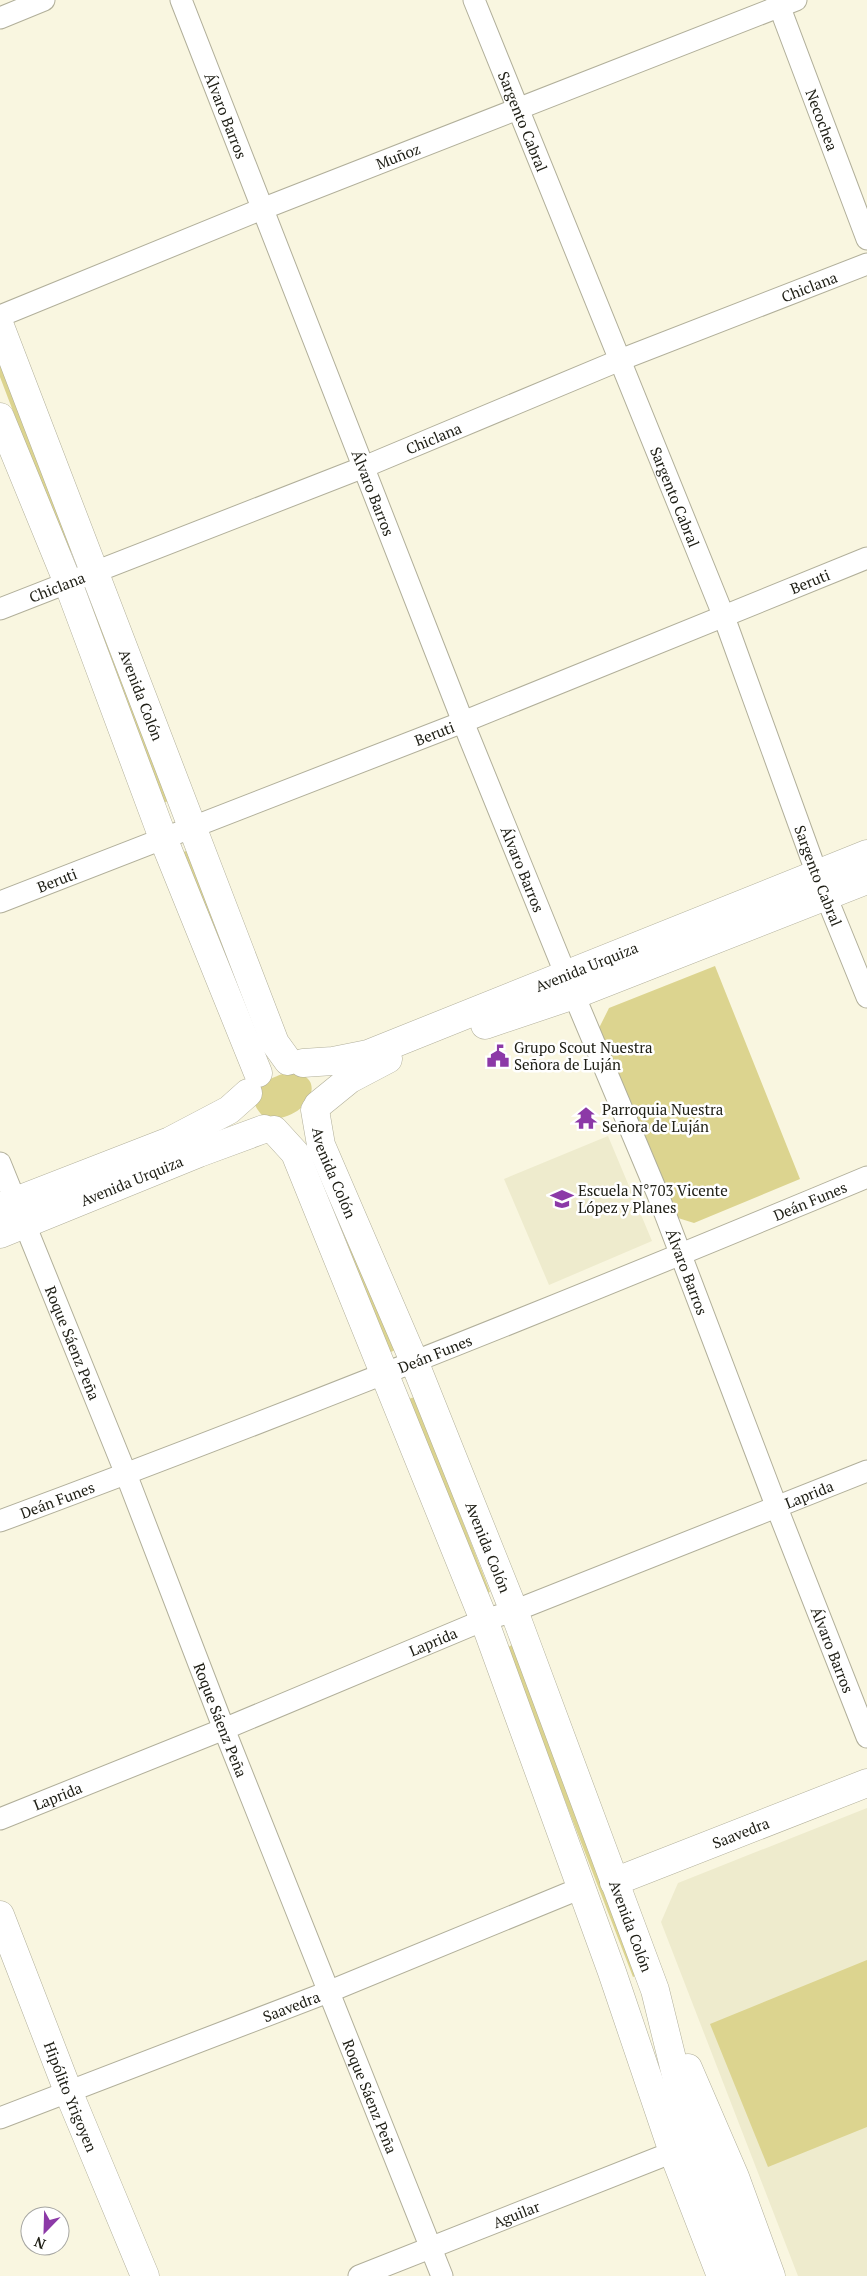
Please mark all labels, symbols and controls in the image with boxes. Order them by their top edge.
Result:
street label: Sargento Cabral [494,68,552,175]
street label: Álvaro Barros [200,70,252,161]
street label: Necochea [801,86,843,154]
street label: Muñoz [373,138,423,173]
street label: Chiclana [778,266,840,306]
street label: Chiclana [403,417,465,458]
street label: Sargento Cabral [646,444,705,550]
street label: Álvaro Barros [348,447,399,539]
street label: Beruti [787,564,833,598]
street label: Chiclana [26,567,88,607]
street label: Avenida Colón [115,646,168,743]
street label: Beruti [411,716,457,750]
street label: Sargento Cabral [790,822,847,929]
street label: Álvaro Barros [496,823,549,915]
street label: Beruti [34,863,80,897]
street label: Avenida Urquiza [532,937,641,996]
place label: Grupo Scout Nuestra Señora de Luján [514,1037,653,1074]
public building icon: Grupo Scout Nuestra Señora de Luján [485,1043,511,1069]
place label: Parroquia Nuestra Señora de Luján [602,1099,724,1136]
temple icon: Parroquia Nuestra Señora de Luján [573,1105,599,1131]
street label: Avenida Colón [308,1126,361,1221]
street label: Avenida Urquiza [77,1150,186,1210]
street label: Deán Funes [770,1177,850,1225]
place label: Escuela N°703 Vicente López y Planes [578,1180,728,1217]
school or university icon: Escuela N°703 Vicente López y Planes [549,1186,575,1212]
street label: Álvaro Barros [662,1226,713,1318]
street label: Roque Sáenz Peña [41,1283,105,1403]
street label: Deán Funes [395,1330,475,1377]
street label: Laprida [782,1475,837,1513]
street label: Deán Funes [17,1477,97,1523]
street label: Avenida Colón [461,1499,516,1596]
street label: Álvaro Barros [807,1604,859,1696]
street label: Laprida [406,1622,461,1660]
street label: Roque Sáenz Peña [189,1660,252,1780]
street label: Laprida [30,1777,85,1815]
street label: Saavedra [709,1812,773,1853]
street label: Avenida Colón [605,1877,657,1975]
street label: Saavedra [260,1986,323,2026]
street label: Roque Sáenz Peña [339,2036,402,2157]
street label: Hipólito Yrigoyen [40,2039,102,2155]
street label: Aguilar [490,2196,543,2232]
north arrow [20,2206,70,2256]
text: N [31,2232,48,2254]

